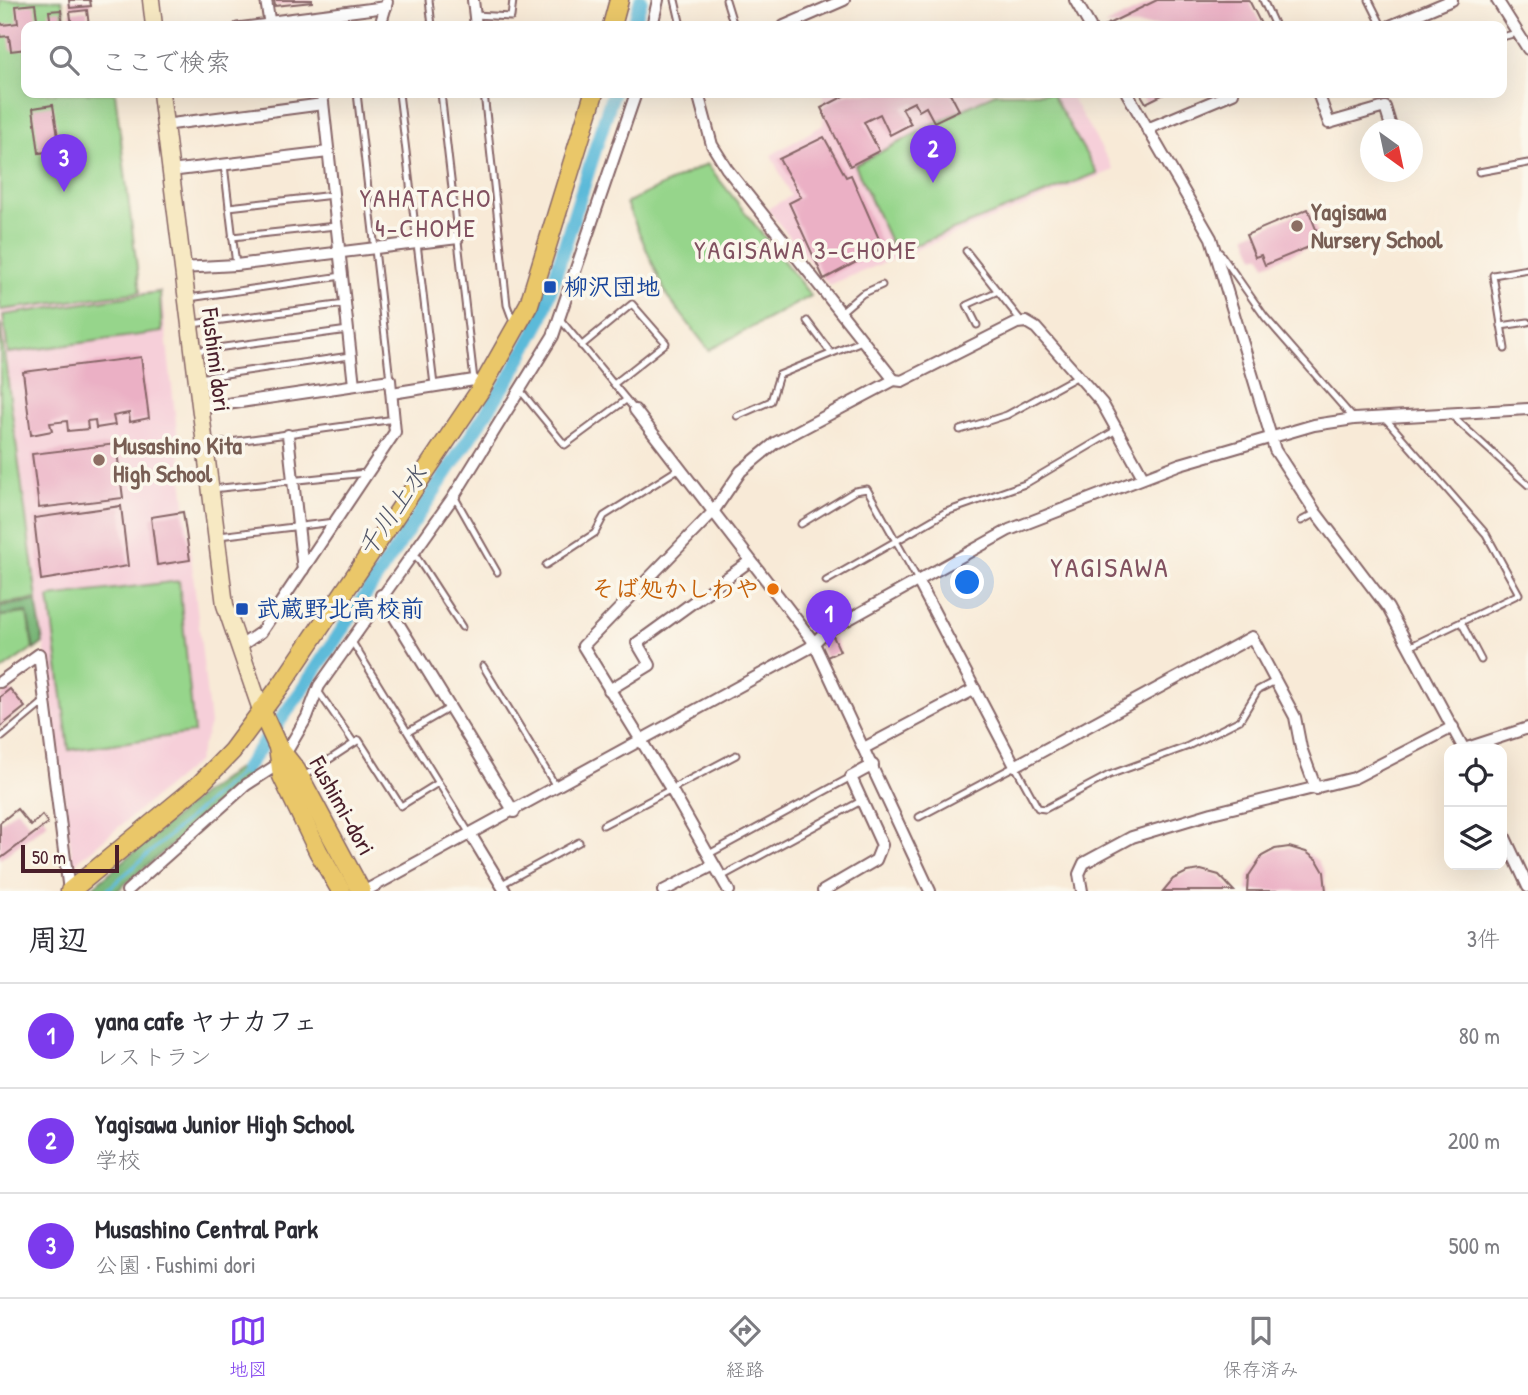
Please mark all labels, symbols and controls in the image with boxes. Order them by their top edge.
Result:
search box [21,21,1507,98]
icon: search [45,41,83,79]
text: ここで検索 [101,44,231,79]
north arrow [1360,119,1423,182]
pin: 2 [910,125,956,183]
pin: 3 [41,134,87,192]
district label: YAHATACHO 4-CHOME [360,180,492,245]
place label: Yagisawa Nursery School [1311,195,1443,256]
marker: Yagisawa Nursery School [1289,218,1305,234]
district label: YAGISAWA 3-CHOME [694,232,918,267]
place label: 柳沢団地 [564,270,660,302]
marker: 柳沢団地 [542,279,558,295]
street label: Fushimi dori [195,305,239,414]
place label: Musashino Kita High School [113,429,242,490]
marker: Musashino Kita High School [91,452,107,468]
water label: 千川上水 [348,458,435,564]
district label: YAGISAWA [1050,548,1170,586]
your location [950,565,984,599]
place label: そば処かしわや [591,572,759,604]
marker: そば処かしわや [765,581,781,597]
pin: 1 [806,590,852,648]
place label: 武蔵野北高校前 [256,592,424,624]
marker: 武蔵野北高校前 [234,601,250,617]
map controls [1444,744,1507,870]
button: locate [1444,744,1507,807]
street label: Fushimi-dori [302,750,383,861]
button: layers [1444,807,1507,870]
scale bar [21,842,119,874]
text: 50 m [32,844,66,870]
text: 周辺 [28,919,88,959]
text: 3件 [1467,923,1500,954]
text: yana cafe ヤナカフェ [95,1003,318,1038]
text: 1 [47,1020,55,1051]
text: 80 m [1459,1020,1500,1051]
text: レストラン [95,1041,212,1072]
text: Yagisawa Junior High School [95,1106,354,1141]
text: 2 [46,1125,56,1156]
text: 200 m [1448,1125,1500,1156]
text: 学校 [95,1144,141,1175]
text: Musashino Central Park [95,1211,318,1246]
text: 3 [46,1230,56,1261]
text: 500 m [1449,1230,1500,1261]
text: 公園 · Fushimi dori [95,1249,256,1280]
tab: 地図 [229,1312,267,1382]
tab: 経路 [726,1312,764,1382]
tab: 保存済み [1223,1312,1299,1382]

